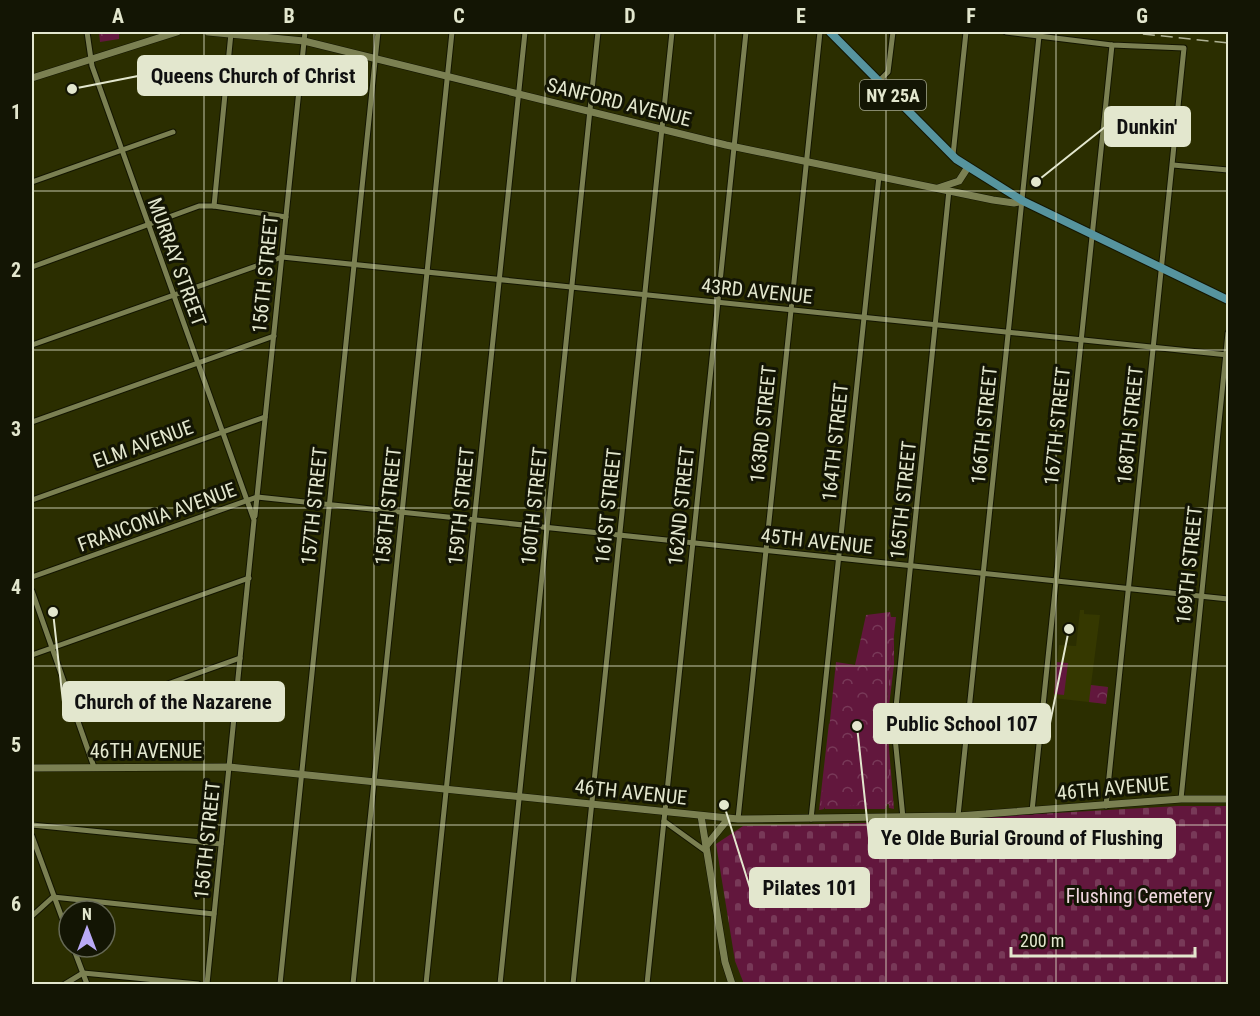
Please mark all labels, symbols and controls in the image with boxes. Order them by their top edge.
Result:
text: A [112,4,124,28]
text: B [283,4,295,28]
text: C [453,4,465,28]
text: D [624,4,636,28]
text: E [796,4,806,28]
text: F [966,4,976,28]
text: G [1136,4,1148,28]
callout: Queens Church of Christ [138,56,367,95]
text: Queens Church of Christ [151,64,355,88]
street label: SANFORD AVENUE [544,72,694,132]
road number: NY 25A [860,80,926,110]
text: 1 [11,100,21,124]
callout: Dunkin' [1105,107,1190,146]
text: Dunkin' [1117,115,1177,139]
street label: MURRAY STREET [143,194,211,330]
street label: 156TH STREET [247,214,283,334]
text: 2 [11,258,21,282]
street label: 43RD AVENUE [700,273,814,309]
street label: 163RD STREET [745,364,781,484]
street label: 166TH STREET [966,365,1002,485]
street label: 168TH STREET [1112,365,1148,485]
street label: 167TH STREET [1039,366,1075,486]
street label: 164TH STREET [817,382,853,502]
street label: ELM AVENUE [90,415,196,473]
text: 3 [11,417,21,441]
street label: 165TH STREET [885,440,921,560]
street label: 162ND STREET [663,445,699,567]
street label: 157TH STREET [296,446,332,566]
street label: 158TH STREET [370,446,406,566]
street label: 159TH STREET [443,446,479,566]
street label: 160TH STREET [516,446,552,566]
street label: 161ST STREET [590,447,626,565]
street label: FRANCONIA AVENUE [75,477,239,557]
street label: 169TH STREET [1171,505,1207,625]
street label: 45TH AVENUE [760,523,874,559]
text: 4 [11,575,21,599]
callout: Church of the Nazarene [63,682,284,721]
text: Church of the Nazarene [74,690,272,714]
callout: Public School 107 [874,704,1050,743]
text: Public School 107 [886,712,1038,736]
text: 5 [11,733,21,757]
street label: 46TH AVENUE [90,739,202,763]
street label: 46TH AVENUE [1056,771,1170,805]
street label: 46TH AVENUE [574,774,688,810]
street label: 156TH STREET [189,780,225,900]
callout: Ye Olde Burial Ground of Flushing [869,819,1175,858]
text: Ye Olde Burial Ground of Flushing [881,826,1163,850]
callout: Pilates 101 [750,868,869,907]
text: Pilates 101 [762,876,858,900]
park label: Flushing Cemetery [1066,884,1212,908]
text: 6 [11,892,21,916]
north arrow [57,899,117,959]
text: N [82,905,92,924]
scale bar [1011,920,1196,958]
text: 200 m [1020,930,1064,951]

